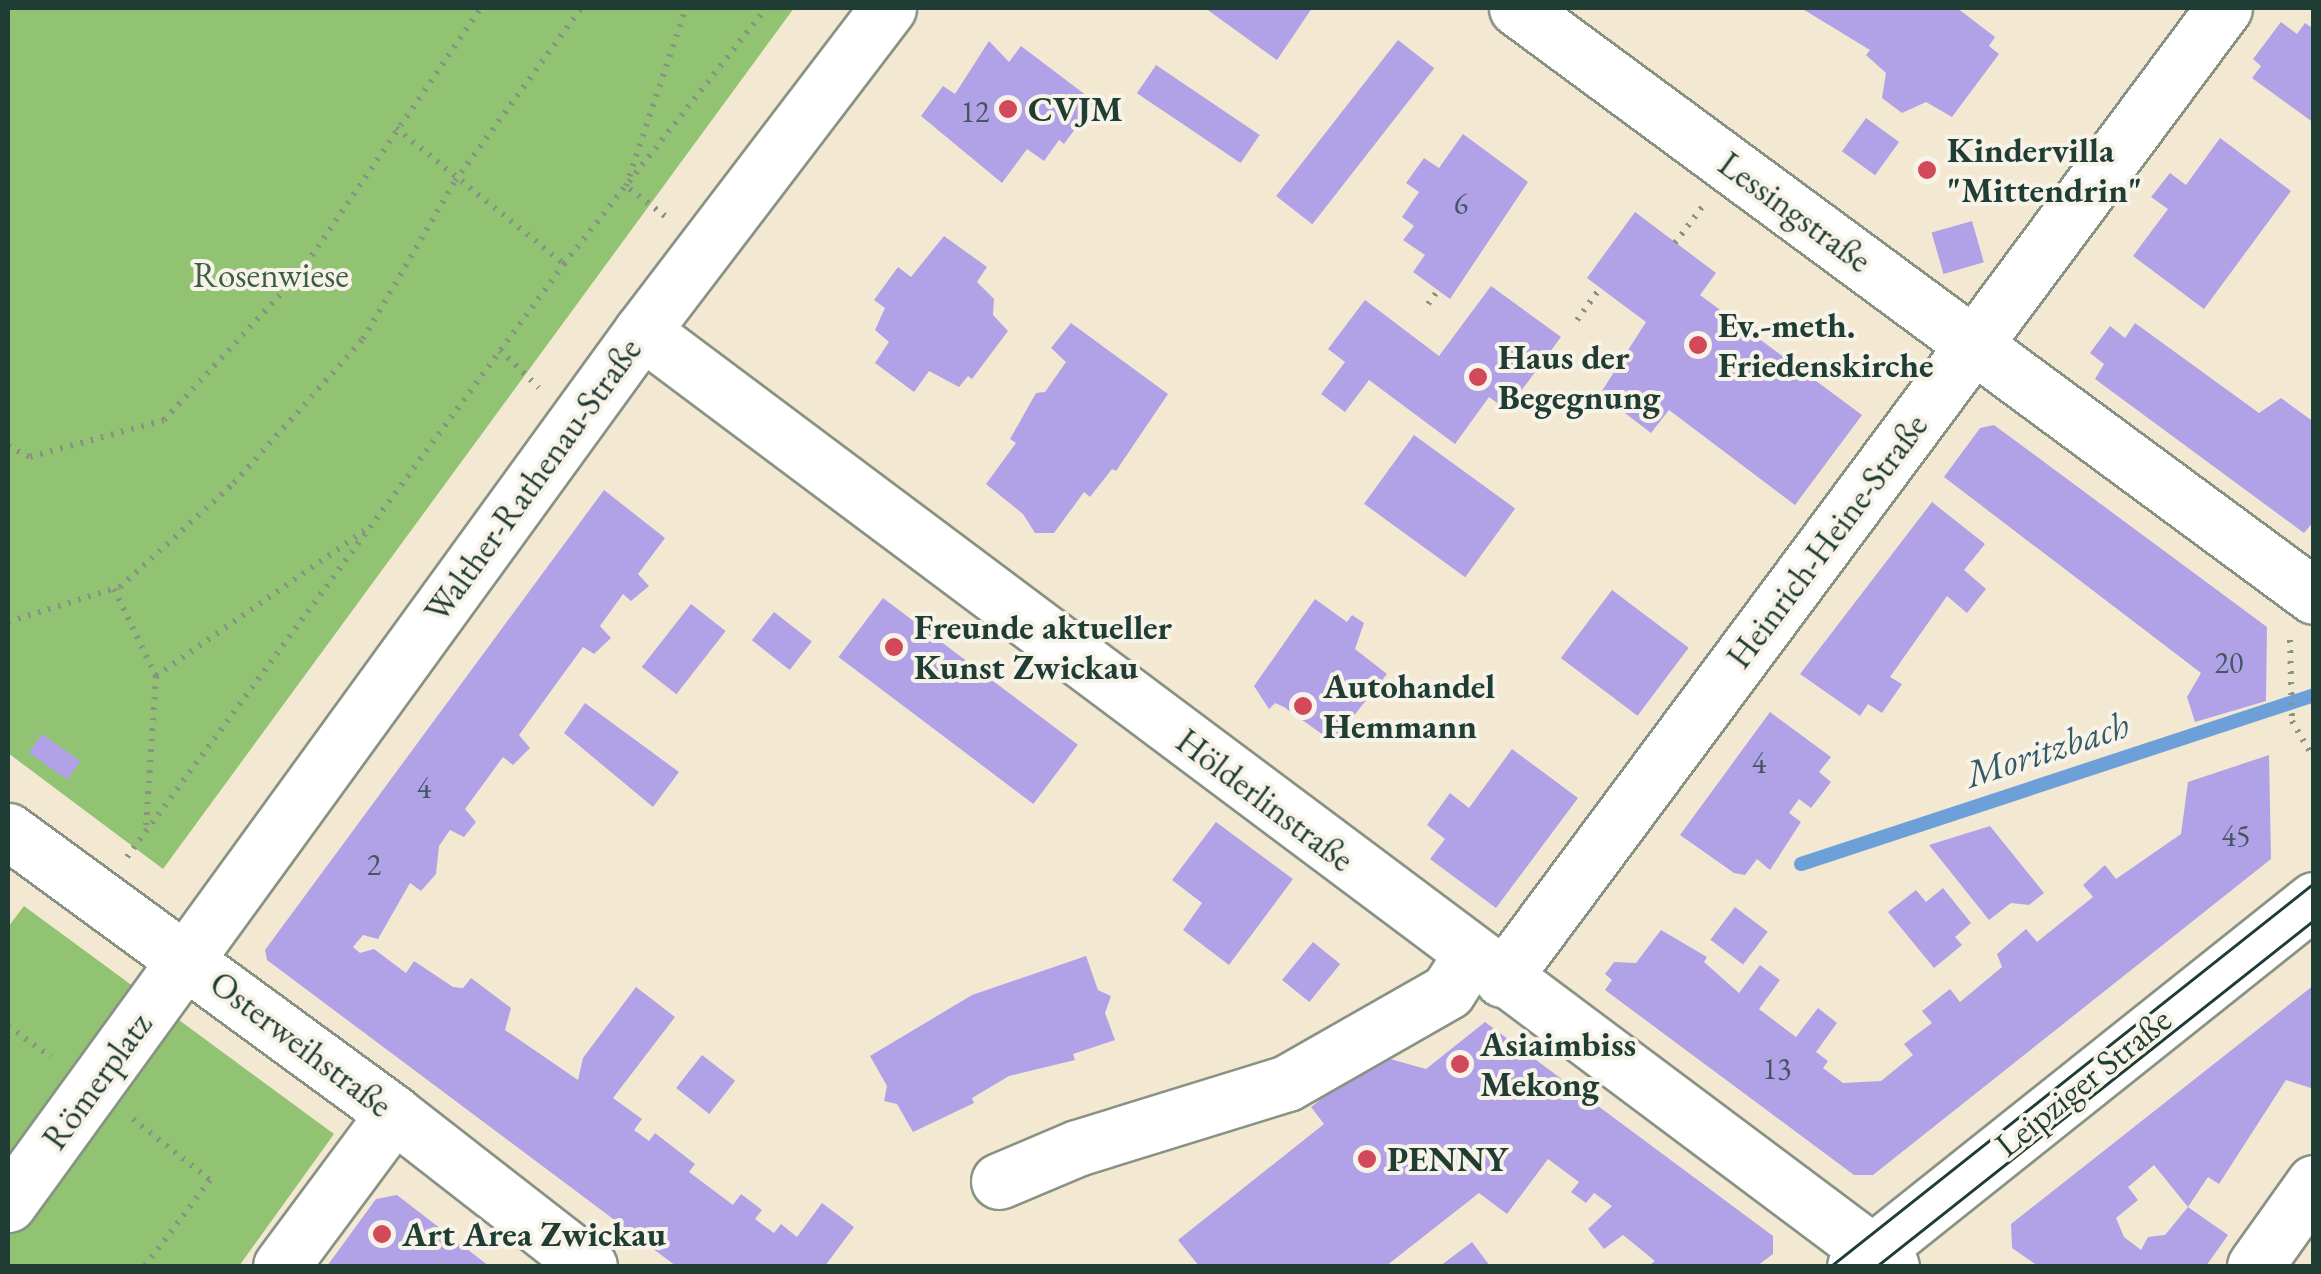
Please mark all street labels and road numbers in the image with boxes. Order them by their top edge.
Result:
street label: Lessingstraße [1711,143,1879,281]
street label: Walther-Rathenau-Straße [416,330,650,630]
street label: Heinrich-Heine-Straße [1718,405,1936,677]
street label: Hölderlinstraße [1168,720,1362,880]
street label: Osterweihstraße [202,962,400,1126]
street label: Leipziger Straße [1987,998,2179,1166]
street label: Römerplatz [33,1004,161,1158]

